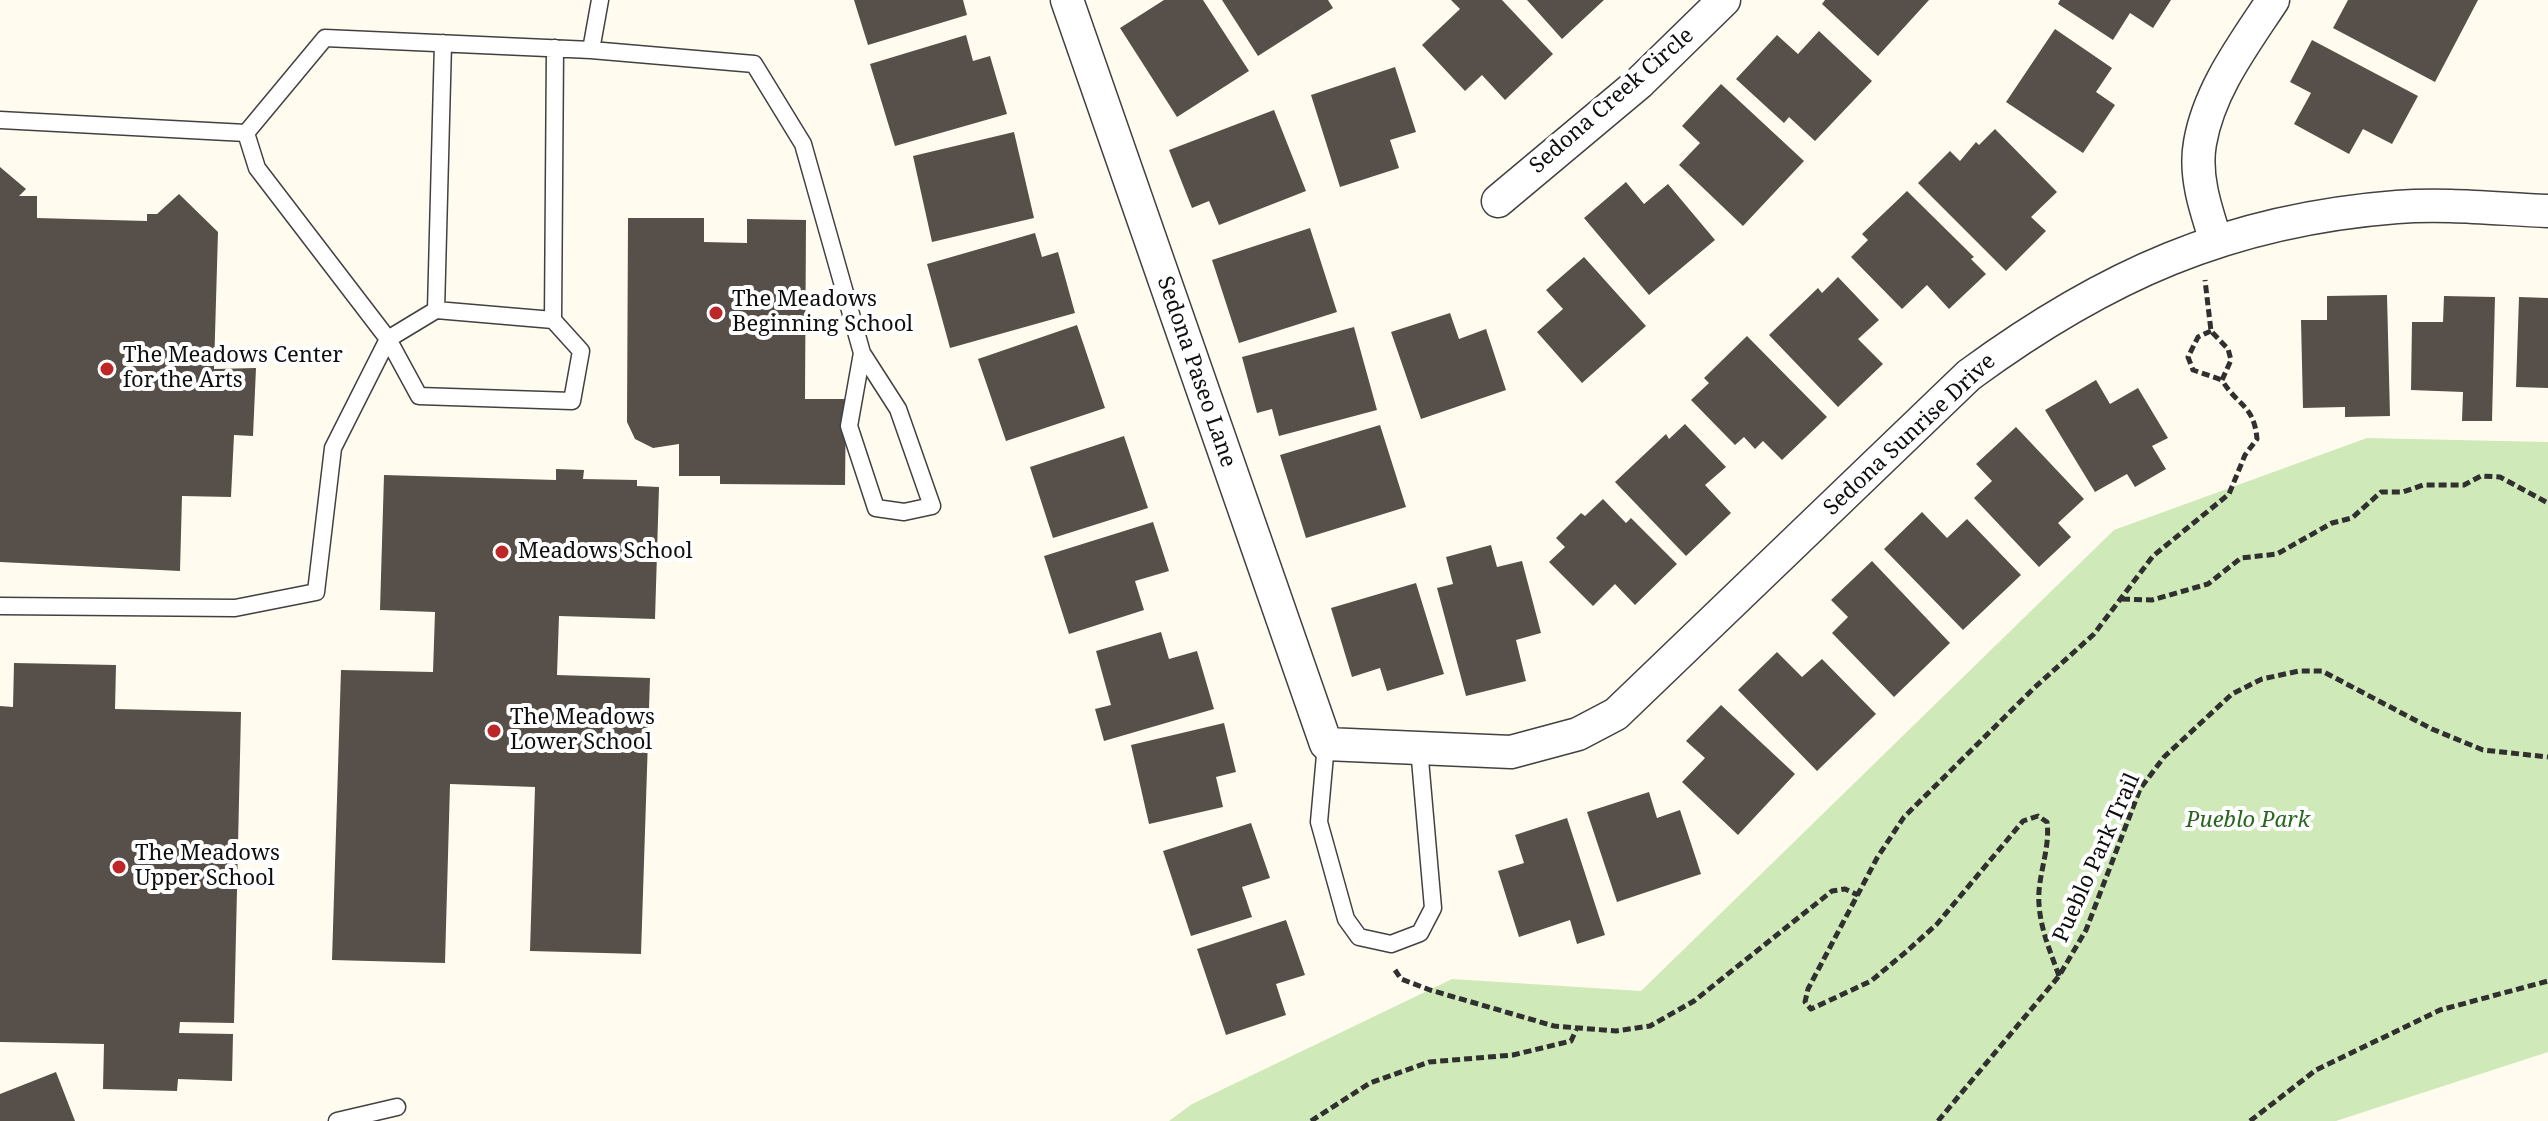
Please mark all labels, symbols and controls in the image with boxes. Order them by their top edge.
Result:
street label: Sedona Creek Circle [1525,23,1699,179]
street label: Sedona Paseo Lane [1151,273,1241,471]
place label: The Meadows Beginning School [732,287,913,338]
marker: The Meadows Beginning School [707,304,725,322]
place label: The Meadows Center for the Arts [123,343,343,394]
street label: Sedona Sunrise Drive [1819,349,2001,521]
marker: The Meadows Center for the Arts [98,360,116,378]
place label: Meadows School [518,539,693,565]
marker: Meadows School [493,543,511,561]
place label: The Meadows Lower School [510,705,655,756]
marker: The Meadows Lower School [485,722,503,740]
street label: Pueblo Park Trail [2048,769,2146,947]
park label: Pueblo Park [2186,808,2310,834]
place label: The Meadows Upper School [135,841,280,892]
marker: The Meadows Upper School [110,858,128,876]

